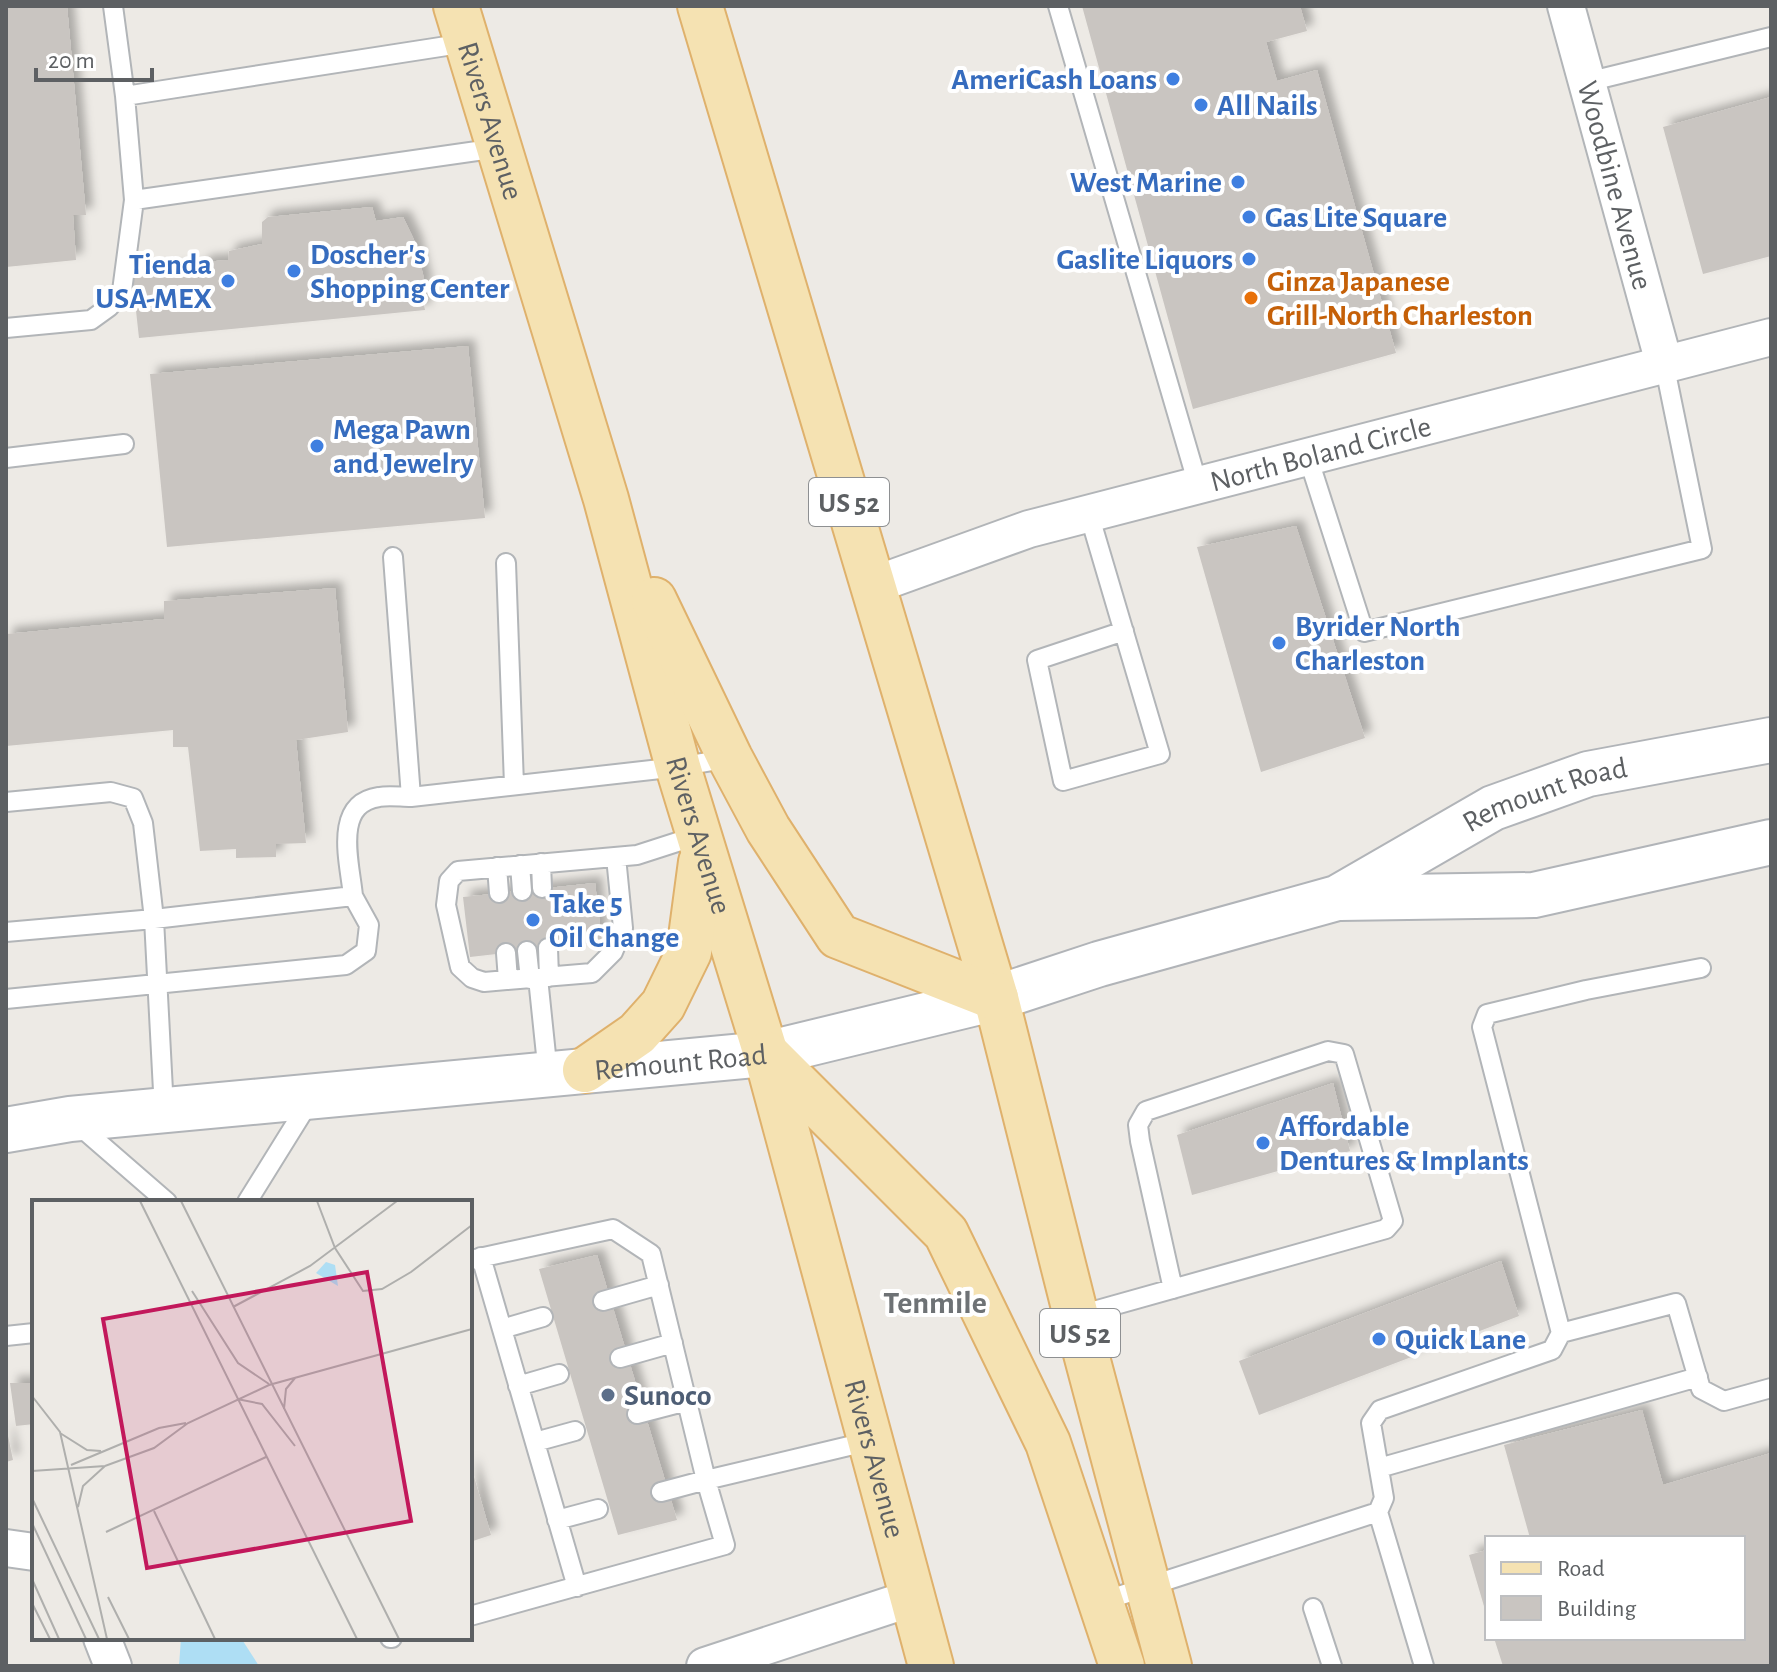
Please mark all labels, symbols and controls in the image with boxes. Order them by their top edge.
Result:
scale bar [36,32,152,82]
street label: Rivers Avenue [452,39,528,204]
text: 20 m [48,49,95,73]
place label: AmeriCash Loans [951,65,1157,95]
marker: AmeriCash Loans [1164,70,1182,88]
street label: Woodbine Avenue [1571,78,1657,293]
place label: All Nails [1217,91,1318,121]
marker: All Nails [1192,96,1210,114]
place label: West Marine [1070,168,1222,198]
marker: West Marine [1229,173,1247,191]
place label: Gas Lite Square [1265,203,1447,233]
marker: Gas Lite Square [1240,208,1258,226]
place label: Doscher's Shopping Center [310,240,510,304]
place label: Gaslite Liquors [1056,245,1233,275]
place label: Tienda USA-MEX [95,250,212,314]
marker: Gaslite Liquors [1240,250,1258,268]
marker: Doscher's Shopping Center [285,262,303,280]
place label: Ginza Japanese Grill-North Charleston [1267,267,1533,331]
marker: Tienda USA-MEX [219,272,237,290]
marker: Ginza Japanese Grill-North Charleston [1242,289,1260,307]
street label: North Boland Circle [1207,412,1435,497]
place label: Mega Pawn and Jewelry [333,415,474,479]
marker: Mega Pawn and Jewelry [308,437,326,455]
road number: US 52 [809,478,889,526]
place label: Byrider North Charleston [1295,612,1461,676]
marker: Byrider North Charleston [1270,634,1288,652]
street label: Rivers Avenue [660,753,736,918]
street label: Remount Road [1458,753,1630,838]
place label: Take 5 Oil Change [549,889,679,953]
marker: Take 5 Oil Change [524,911,542,929]
street label: Remount Road [593,1040,768,1086]
place label: Affordable Dentures & Implants [1279,1112,1529,1176]
marker: Affordable Dentures & Implants [1254,1134,1272,1152]
inset map [32,1200,472,1640]
district label: Tenmile [883,1287,987,1319]
road number: US 52 [1040,1309,1120,1357]
place label: Quick Lane [1395,1325,1526,1355]
marker: Quick Lane [1370,1330,1388,1348]
street label: Rivers Avenue [838,1376,910,1542]
place label: Sunoco [624,1381,711,1411]
marker: Sunoco [599,1386,617,1404]
legend [1485,1536,1745,1640]
text: Road [1557,1557,1605,1581]
text: Building [1557,1597,1636,1621]

